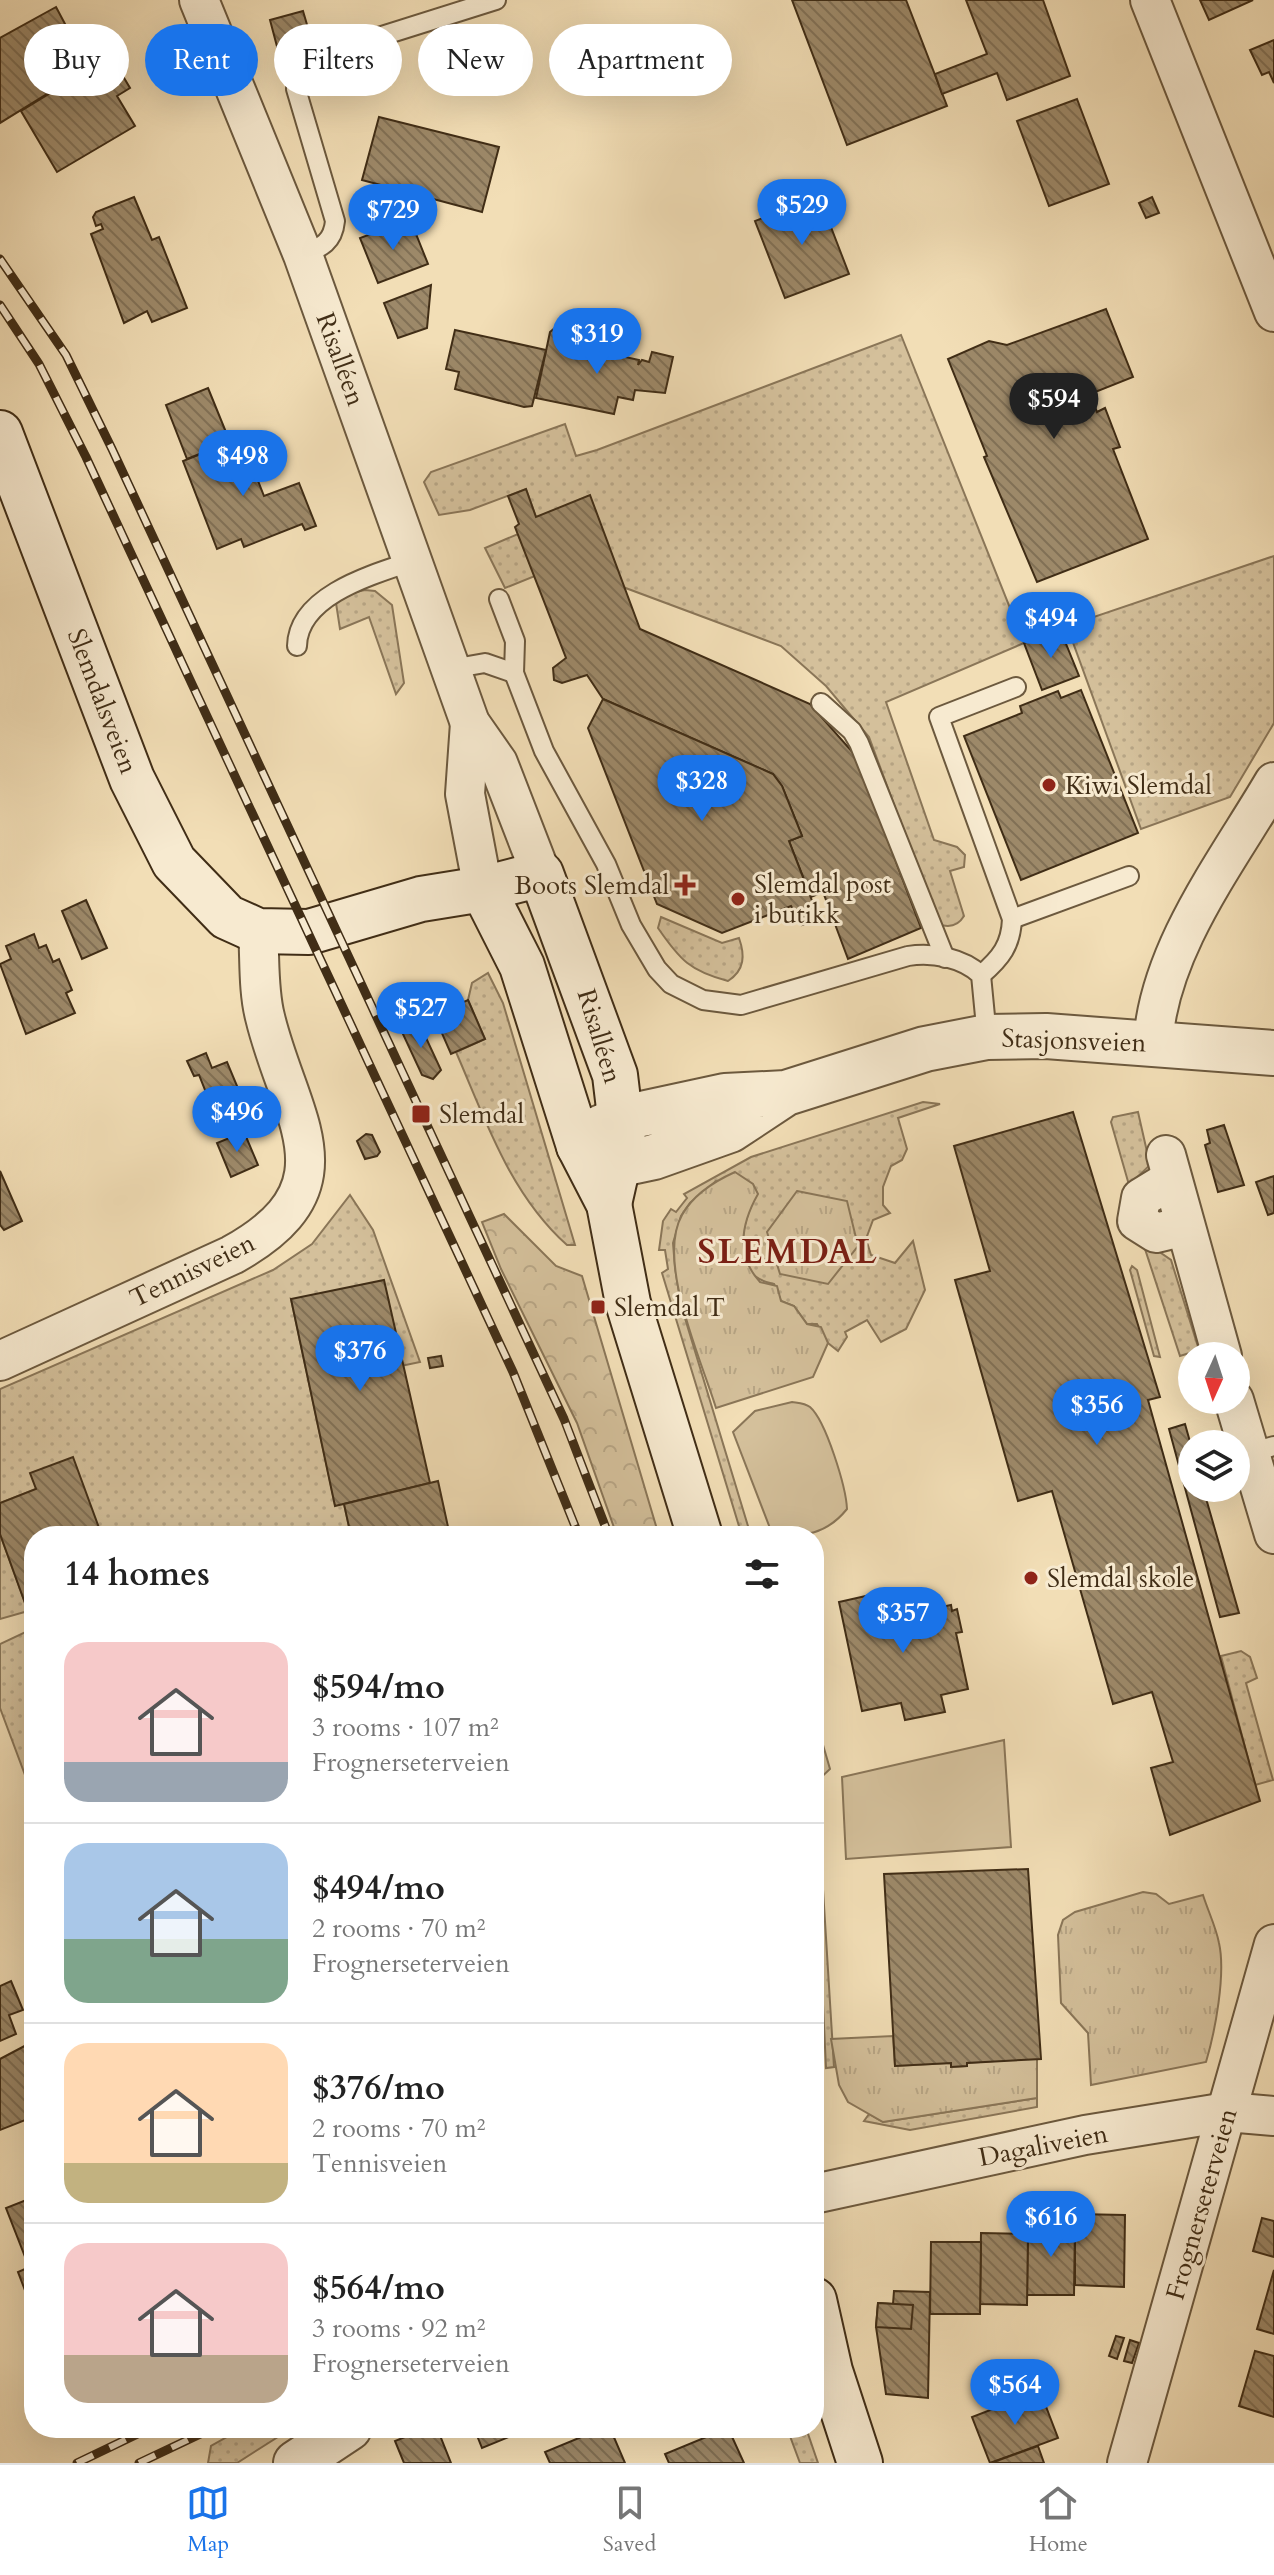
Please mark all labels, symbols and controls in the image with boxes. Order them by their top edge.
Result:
chip: Buy [24,24,129,96]
chip: Rent [145,24,258,96]
chip: Filters [274,24,402,96]
chip: New [418,24,533,96]
chip: Apartment [549,24,732,96]
pin: $529 [755,179,849,247]
pin: $729 [346,184,440,252]
text: $529 [775,187,829,222]
text: $729 [366,192,420,227]
street label: Risalléen [308,308,374,411]
pin: $319 [550,308,644,376]
text: $319 [570,316,624,351]
pin: $594 [1007,373,1101,441]
text: $594 [1027,381,1081,416]
pin: $498 [196,430,290,498]
text: $498 [216,438,270,473]
pin: $494 [1004,592,1098,660]
text: $494 [1024,600,1078,635]
street label: Slemdalsveien [59,624,146,779]
pin: $328 [655,755,749,823]
text: $328 [675,763,729,798]
place label: Kiwi Slemdal [1065,768,1212,803]
marker: Kiwi Slemdal [1040,776,1058,794]
place label: Slemdal post i butikk [754,867,891,932]
place label: Boots Slemdal [514,868,669,903]
marker: Boots Slemdal [676,876,694,894]
marker: Slemdal post i butikk [729,890,747,908]
pin: $527 [374,982,468,1050]
street label: Risalléen [569,985,630,1088]
text: $527 [394,990,448,1025]
street label: Stasjonsveien [1001,1020,1147,1061]
pin: $496 [190,1086,284,1154]
text: $496 [210,1094,264,1129]
place label: Slemdal [439,1097,525,1132]
marker: Slemdal [410,1103,432,1125]
street label: Tennisveien [124,1225,261,1316]
district label: SLEMDAL [697,1229,879,1275]
place label: Slemdal T [614,1290,725,1325]
marker: Slemdal T [589,1298,607,1316]
pin: $376 [313,1325,407,1393]
text: $376 [333,1333,387,1368]
north arrow [1178,1342,1250,1414]
map controls [1178,1342,1250,1502]
pin: $356 [1050,1379,1144,1447]
text: $356 [1070,1387,1124,1422]
button: layers [1178,1430,1250,1502]
text: 14 homes [64,1551,210,1597]
icon: filters [740,1552,784,1596]
place label: Slemdal skole [1047,1561,1194,1596]
marker: Slemdal skole [1022,1569,1040,1587]
pin: $357 [856,1587,950,1655]
text: $357 [876,1595,930,1630]
text: $594/mo [312,1664,445,1710]
icon: home [128,1674,224,1770]
text: 3 rooms · 107 m² [312,1710,499,1745]
text: Frognerseterveien [312,1745,510,1780]
text: $494/mo [312,1865,445,1911]
icon: home [128,1875,224,1971]
text: 2 rooms · 70 m² [312,1911,485,1946]
text: Frognerseterveien [312,1946,510,1981]
text: $376/mo [312,2065,445,2111]
icon: home [128,2075,224,2171]
street label: Frognerseterveien [1157,2104,1246,2304]
text: 2 rooms · 70 m² [312,2111,485,2146]
street label: Dagaliveien [975,2116,1111,2175]
text: Tennisveien [312,2146,447,2181]
pin: $616 [1004,2191,1098,2259]
text: $616 [1024,2199,1078,2234]
text: $564/mo [312,2265,445,2311]
icon: home [128,2275,224,2371]
text: 3 rooms · 92 m² [312,2311,485,2346]
text: Frognerseterveien [312,2346,510,2381]
pin: $564 [968,2359,1062,2427]
text: $564 [988,2367,1042,2402]
tab: Map [186,2481,230,2559]
tab: Saved [603,2481,656,2559]
tab: Home [1029,2481,1088,2559]

